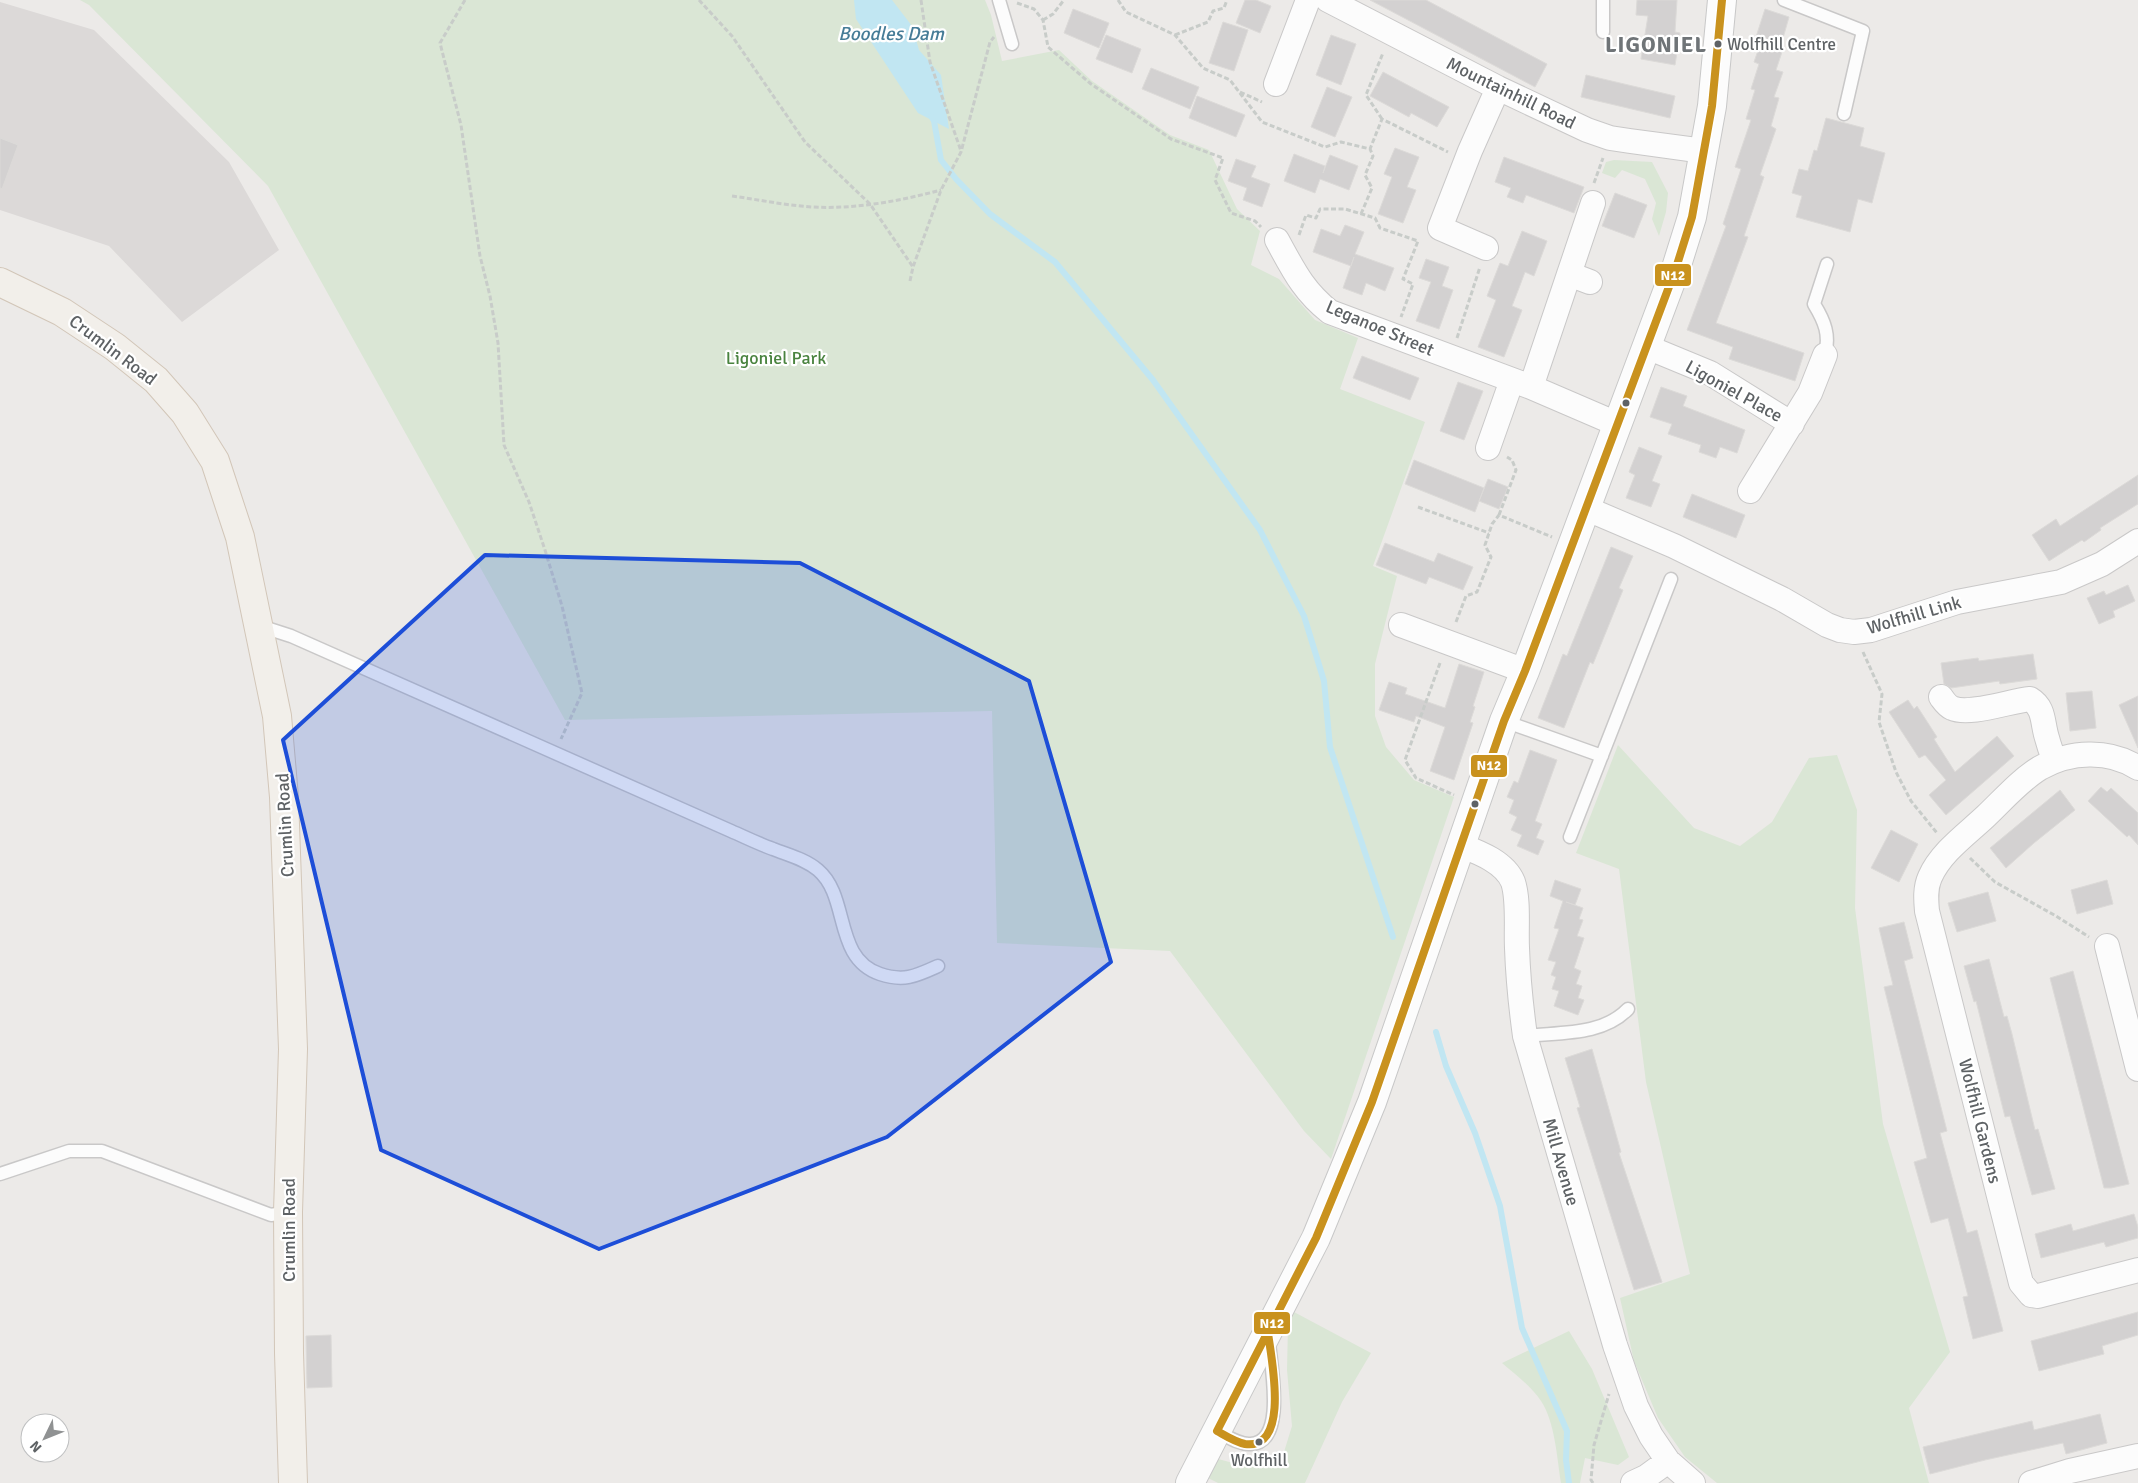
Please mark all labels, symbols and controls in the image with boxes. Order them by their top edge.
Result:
water label: Boodles Dam [838,22,945,46]
district label: LIGONIEL [1605,31,1707,58]
place label: Wolfhill Centre [1727,34,1836,55]
marker: Wolfhill Centre [1713,39,1723,49]
street label: Mountainhill Road [1443,52,1579,134]
line badge: N12 [1654,263,1692,287]
text: N12 [1661,267,1685,284]
street label: Leganoe Street [1322,295,1438,361]
street label: Crumlin Road [65,310,161,390]
park label: Ligoniel Park [726,347,826,369]
street label: Ligoniel Place [1682,355,1786,427]
unlabelled marker [1621,398,1631,408]
street label: Wolfhill Link [1864,591,1964,639]
line badge: N12 [1470,754,1508,778]
text: N12 [1477,757,1501,774]
street label: Crumlin Road [271,772,299,878]
unlabelled marker [1470,799,1480,809]
street label: Wolfhill Gardens [1954,1056,2006,1186]
street label: Mill Avenue [1538,1116,1584,1208]
street label: Crumlin Road [278,1178,300,1282]
line badge: N12 [1253,1311,1291,1335]
text: N12 [1260,1315,1284,1332]
north arrow [20,1413,70,1463]
text: N [26,1437,45,1456]
marker: Wolfhill [1254,1437,1264,1447]
place label: Wolfhill [1231,1450,1287,1471]

